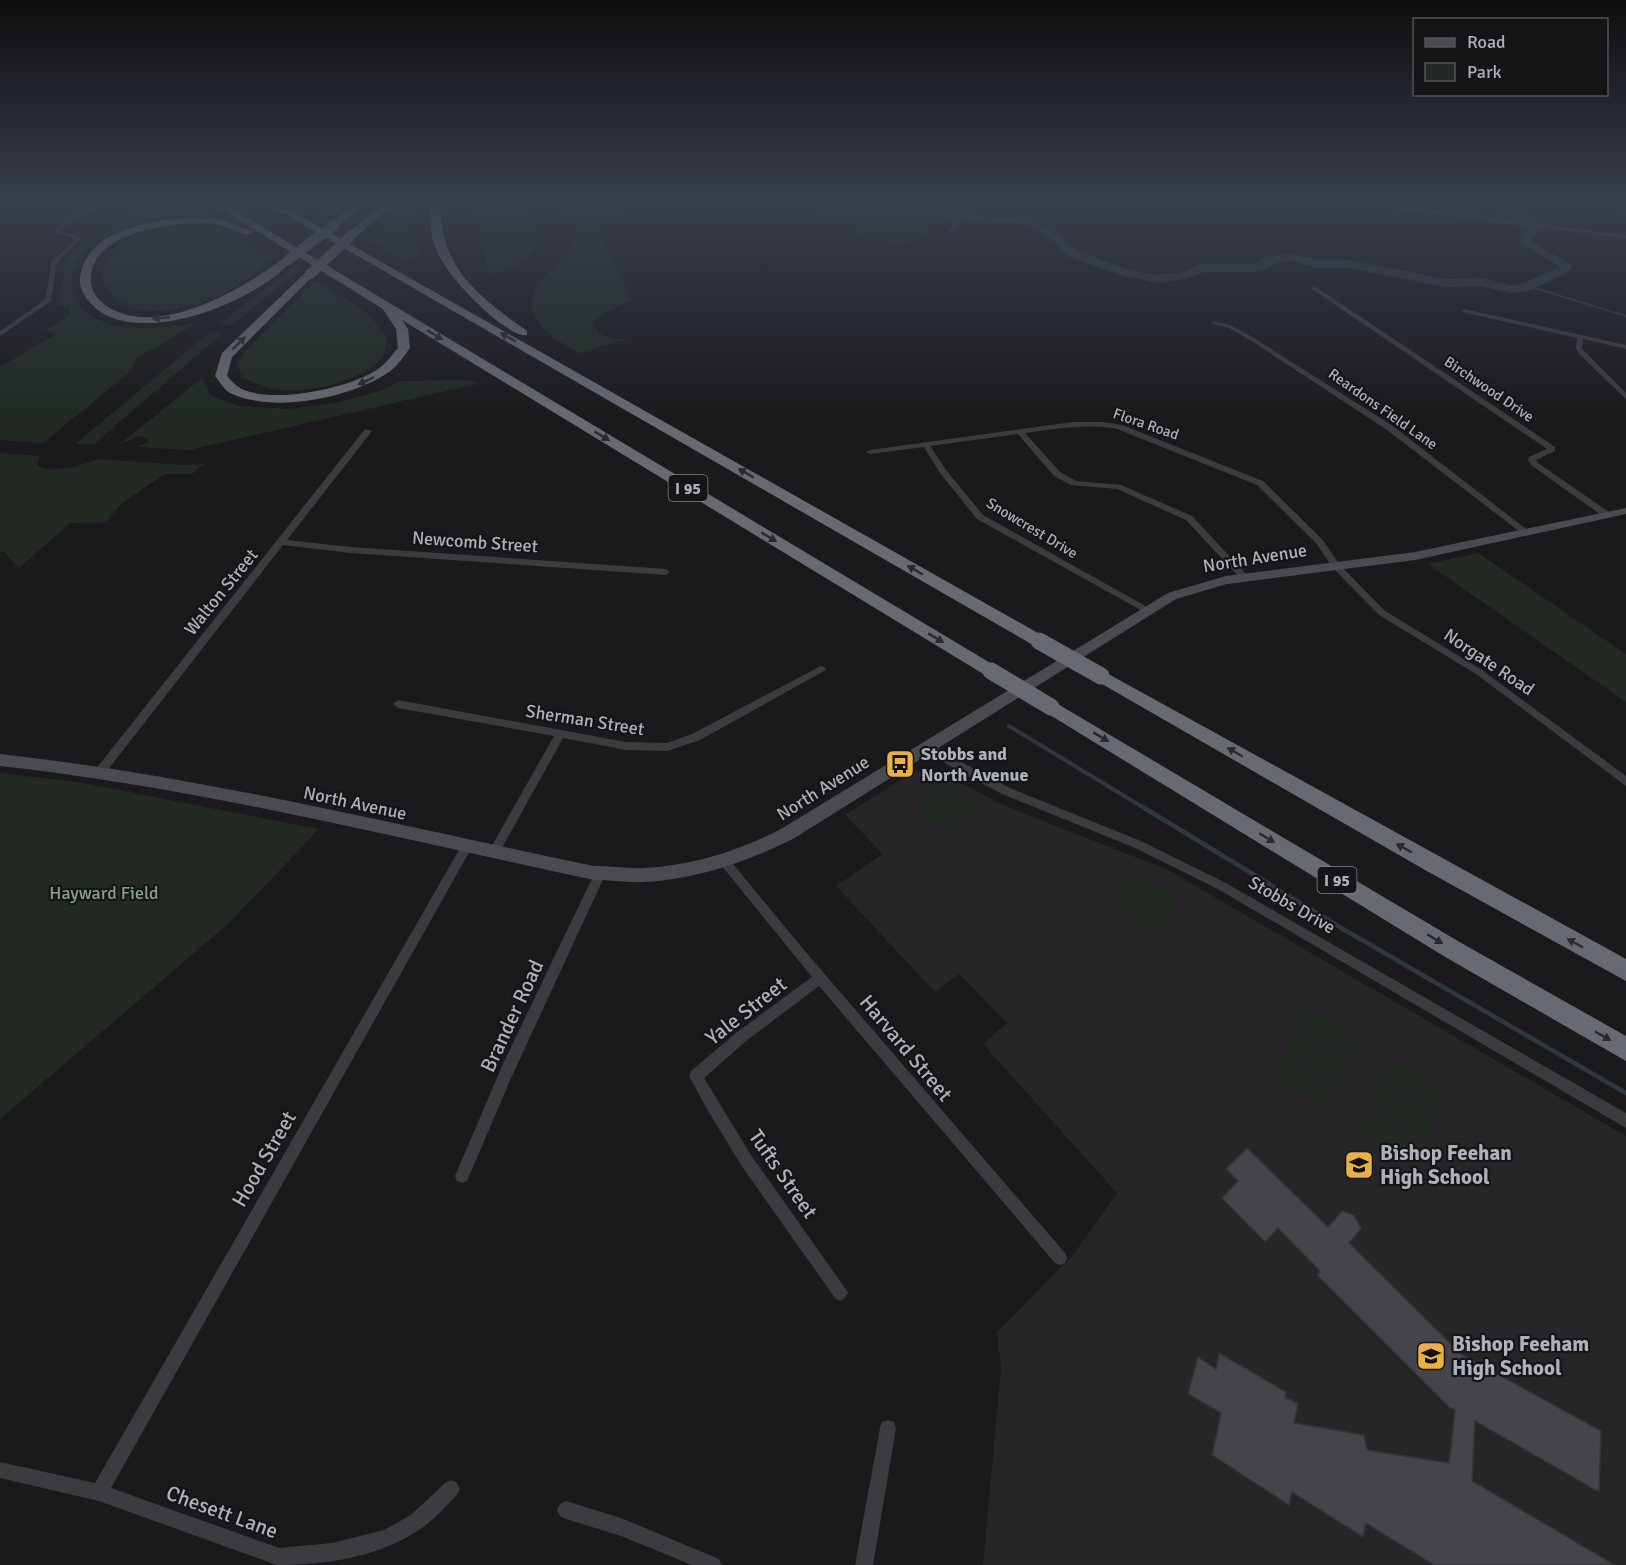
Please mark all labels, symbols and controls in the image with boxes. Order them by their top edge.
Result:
legend [1413,18,1608,96]
text: Road [1467,31,1506,53]
text: Park [1467,61,1502,83]
one-way arrow [151,313,170,323]
one-way arrow [427,330,444,340]
one-way arrow [499,332,516,342]
one-way arrow [231,336,245,350]
street label: Birchwood Drive [1441,352,1537,426]
street label: Reardons Field Lane [1325,365,1441,453]
one-way arrow [357,376,374,385]
street label: Flora Road [1111,404,1181,444]
one-way arrow [594,431,611,441]
one-way arrow [737,468,754,478]
road number: I 95 [668,475,708,501]
street label: Snowcrest Drive [983,494,1081,562]
street label: Newcomb Street [411,527,539,557]
one-way arrow [761,531,777,542]
street label: North Avenue [1201,539,1309,577]
street label: Walton Street [179,544,263,640]
one-way arrow [907,565,924,575]
street label: Norgate Road [1440,624,1538,700]
one-way arrow [928,632,944,643]
street label: Sherman Street [524,700,646,740]
one-way arrow [1093,732,1109,743]
place label: Stobbs and North Avenue [921,743,1028,786]
one-way arrow [1226,747,1243,757]
bus stop icon: Stobbs and North Avenue [884,748,916,780]
street label: North Avenue [773,751,873,825]
street label: North Avenue [301,781,409,825]
one-way arrow [1259,833,1276,844]
one-way arrow [1395,843,1412,853]
road number: I 95 [1318,867,1356,893]
street label: Stobbs Drive [1245,871,1339,939]
park label: Hayward Field [49,882,159,904]
one-way arrow [1427,933,1443,944]
one-way arrow [1566,938,1583,948]
street label: Brander Road [475,956,549,1076]
street label: Yale Street [700,971,792,1051]
street label: Harvard Street [854,989,958,1107]
one-way arrow [1595,1031,1611,1042]
street label: Hood Street [226,1106,302,1212]
street label: Tufts Street [743,1125,823,1223]
place label: Bishop Feehan High School [1380,1140,1512,1190]
school or university icon: Bishop Feehan High School [1343,1149,1375,1181]
place label: Bishop Feeham High School [1452,1331,1589,1381]
school or university icon: Bishop Feeham High School [1415,1340,1447,1372]
street label: Chesett Lane [163,1480,281,1544]

